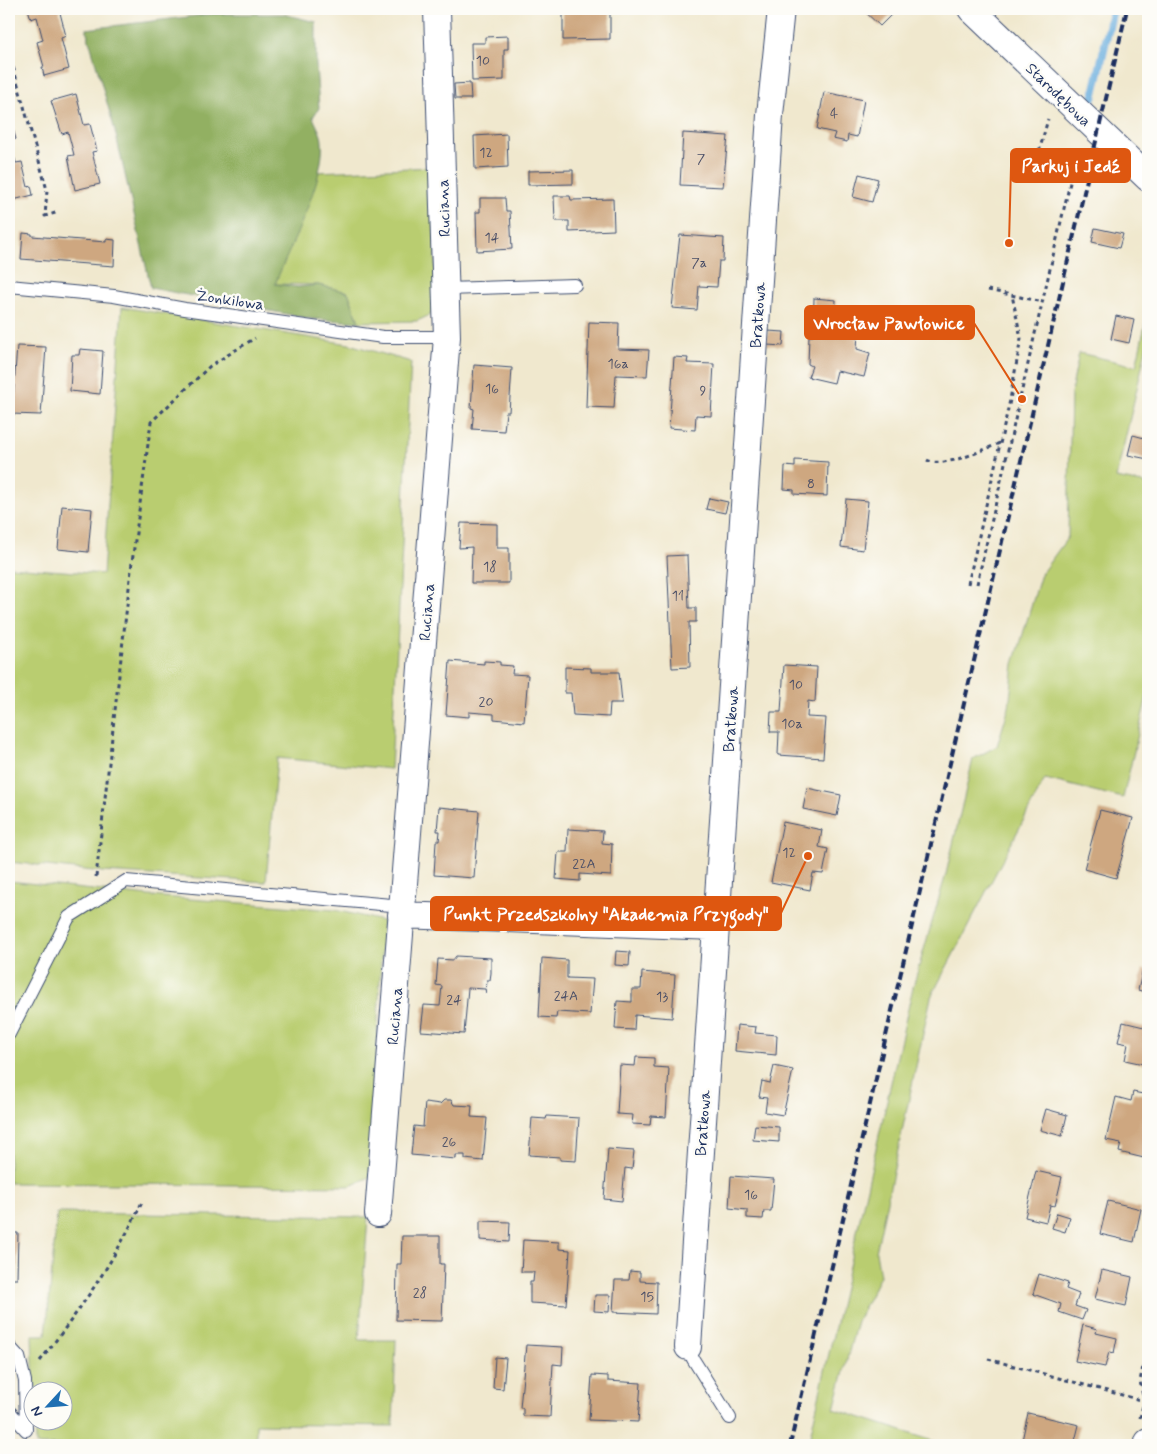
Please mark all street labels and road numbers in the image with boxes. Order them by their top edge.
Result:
street label: Starodębowa [1021,58,1096,132]
street label: Ruciana [433,179,456,237]
street label: Bratkowa [746,281,771,349]
street label: Żonkilowa [194,285,265,316]
street label: Ruciana [415,582,440,642]
street label: Bratkowa [719,685,744,753]
street label: Ruciana [383,986,408,1046]
street label: Bratkowa [691,1089,716,1157]

